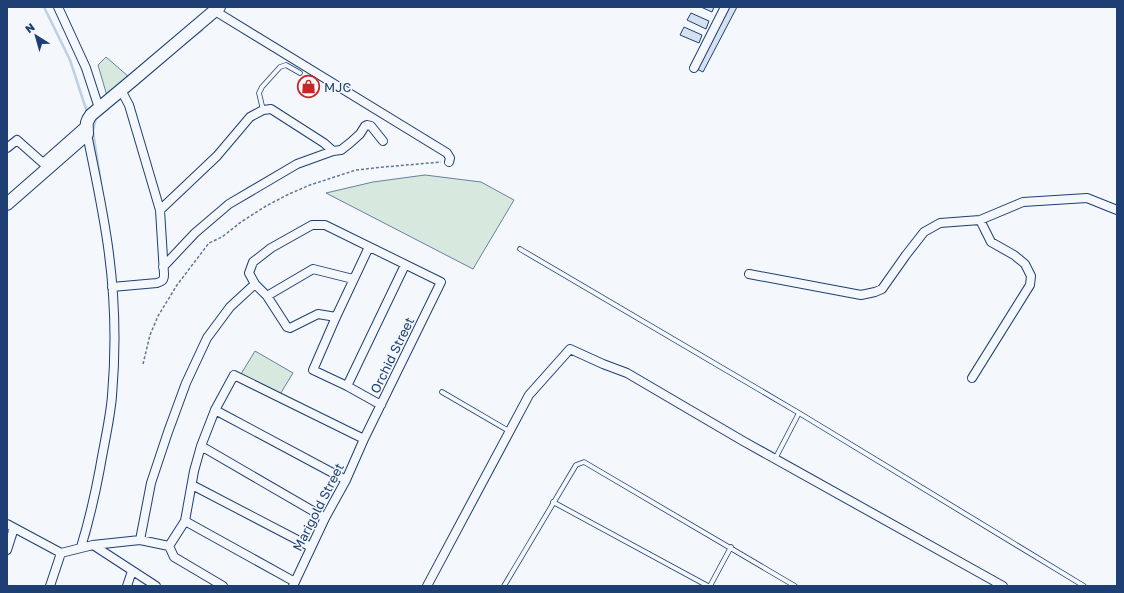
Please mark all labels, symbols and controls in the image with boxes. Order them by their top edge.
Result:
north arrow [16,16,56,56]
text: N [22,20,37,35]
shop icon: MJC [295,74,321,100]
place label: MJC [324,79,351,95]
street label: Orchid Street [367,314,417,396]
street label: Marigold Street [289,460,347,554]

